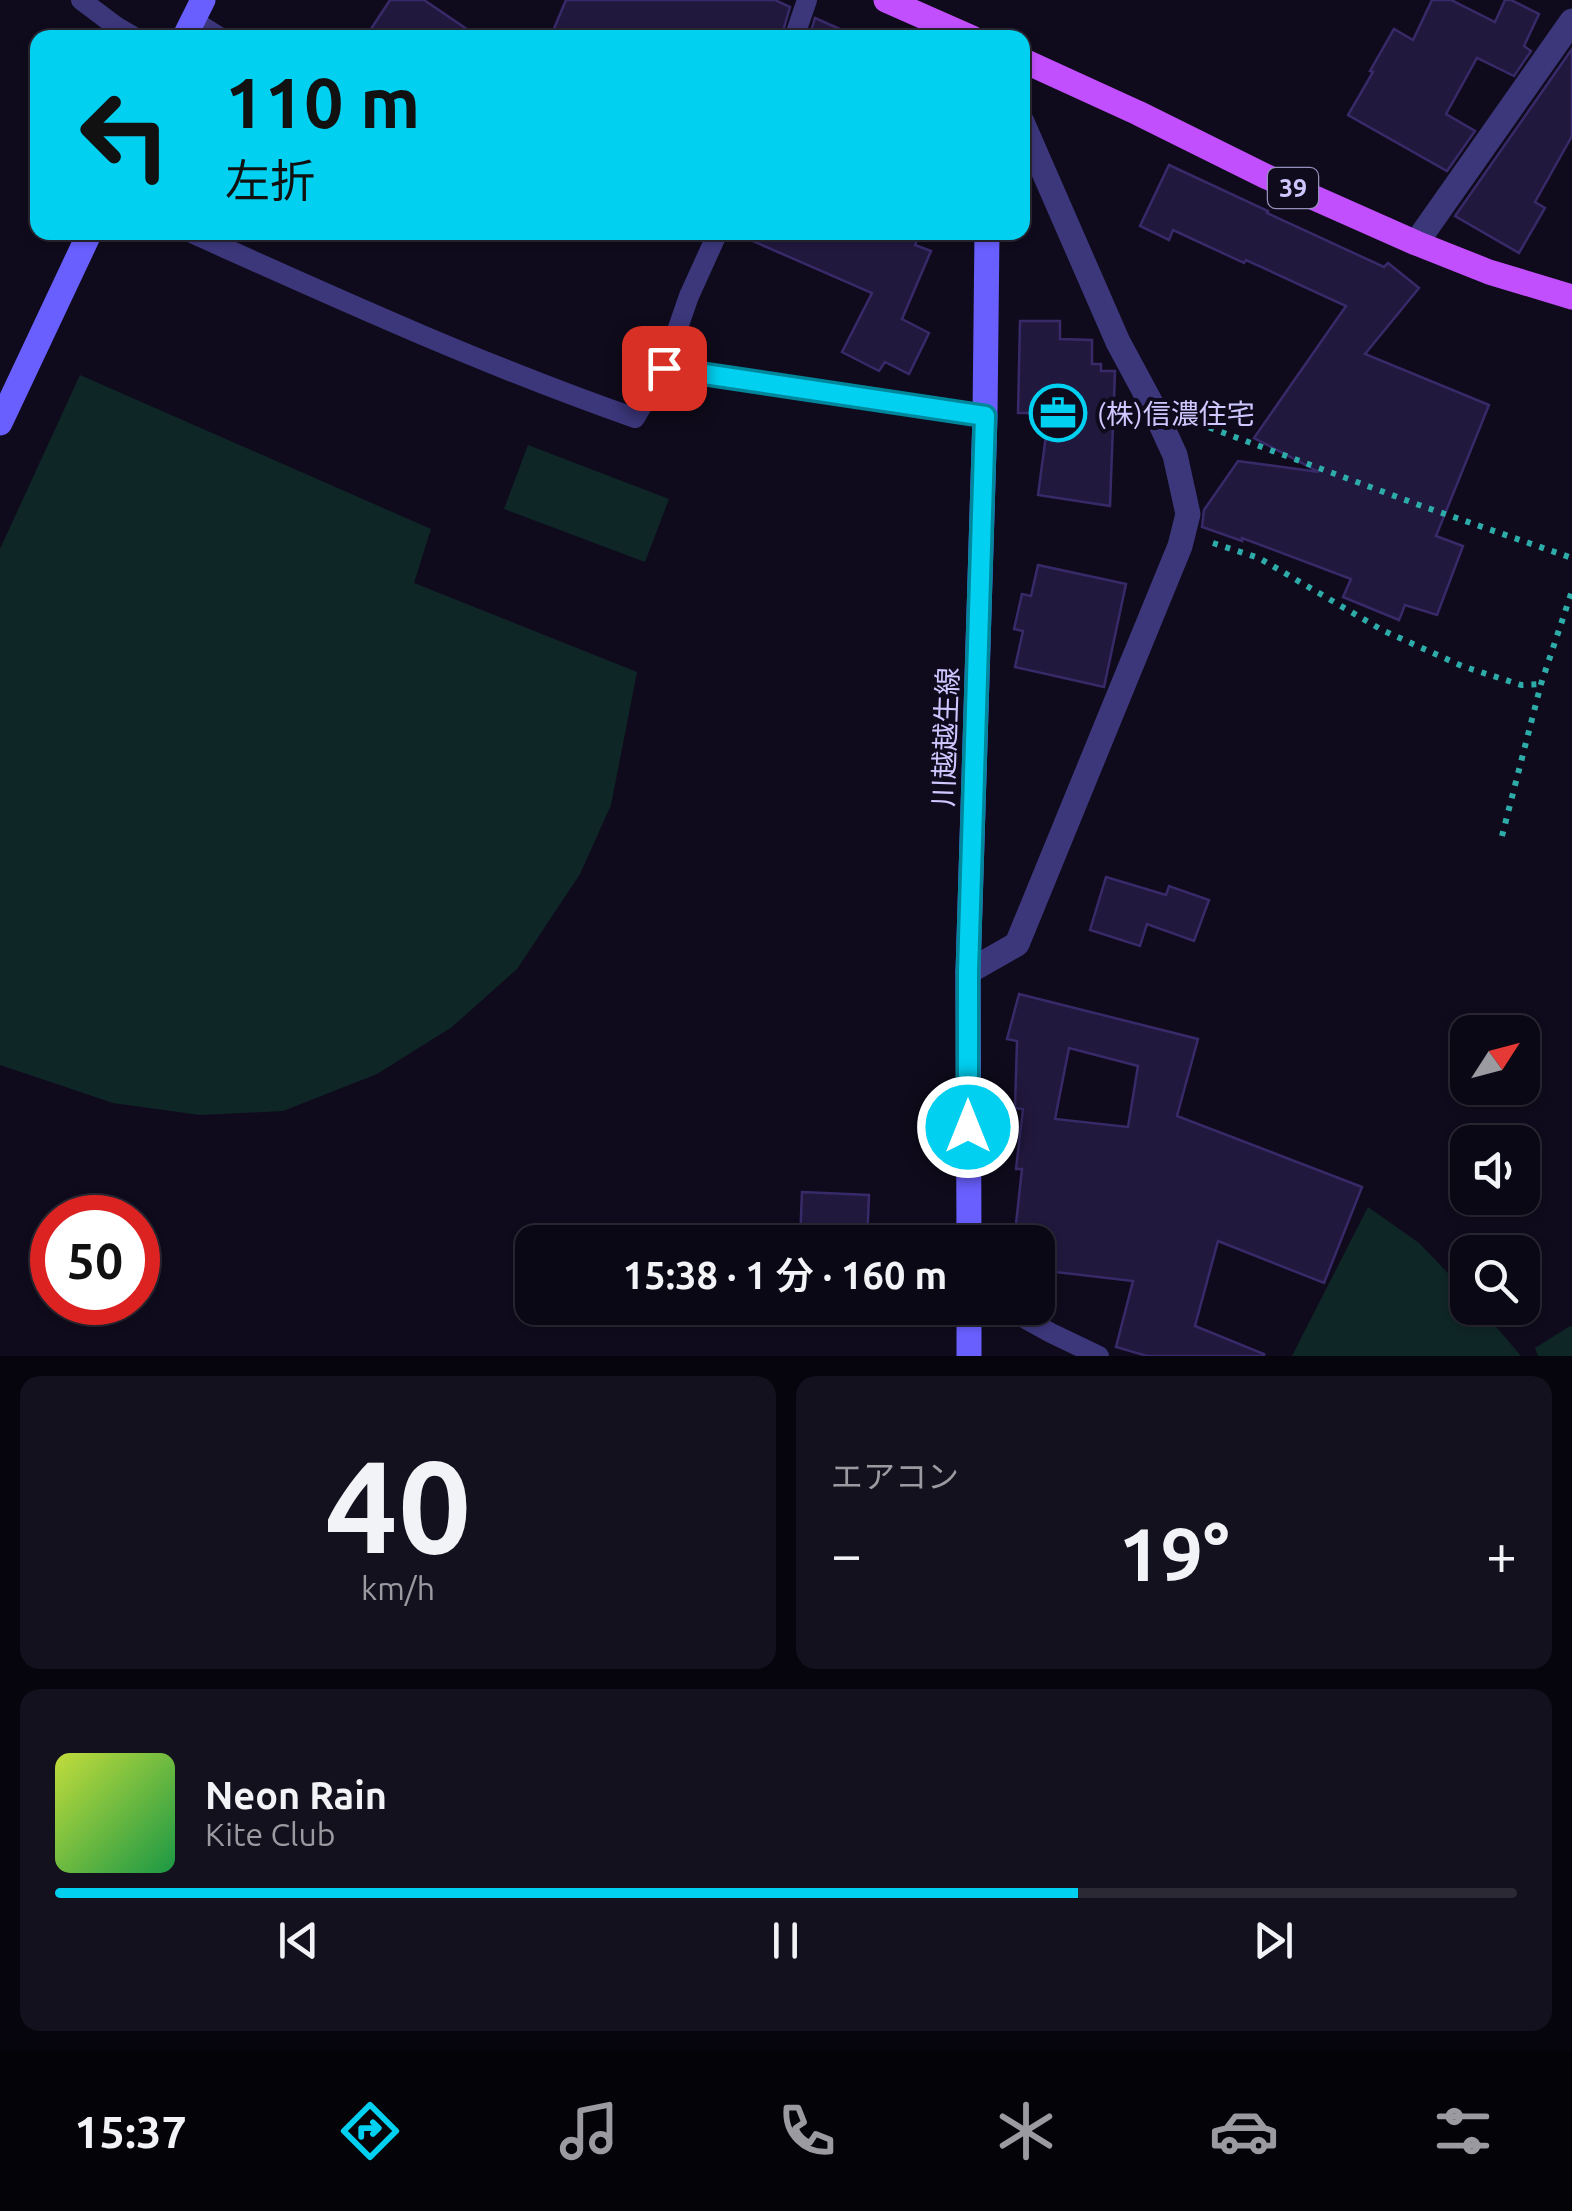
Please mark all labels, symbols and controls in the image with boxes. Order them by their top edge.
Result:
text: 110 m [225,63,420,141]
icon: left [60,70,190,200]
text: 左折 [225,155,315,206]
road number: 39 [1268,168,1318,208]
pin [622,326,707,411]
icon: arrive [637,341,692,396]
office icon: (株)信濃住宅 [1028,383,1088,443]
place label: (株)信濃住宅 [1097,398,1255,430]
street label: 川越越生線 [927,666,963,808]
north arrow [1450,1015,1540,1105]
map controls [1450,1015,1540,1325]
position arrow [916,1075,1020,1179]
button: sound [1450,1125,1540,1215]
speed limit sign: 50 [30,1195,160,1325]
button: search [1450,1235,1540,1325]
text: 15:38 · 1 分 · 160 m [623,1254,947,1296]
text: 40 [325,1432,471,1578]
text: エアコン [831,1458,959,1494]
text: 19° [1118,1511,1230,1595]
text: − [831,1523,862,1584]
text: + [1486,1523,1517,1584]
text: km/h [361,1570,435,1606]
text: Neon Rain [205,1774,387,1816]
text: Kite Club [205,1816,335,1852]
icon: previous [271,1913,326,1968]
icon: pause [758,1913,813,1968]
icon: next [1246,1913,1301,1968]
icon: directions [335,2096,405,2166]
icon: music [554,2096,624,2166]
icon: phone [772,2096,842,2166]
icon: climate [991,2096,1061,2166]
icon: car [1209,2096,1279,2166]
icon: filters [1428,2096,1498,2166]
text: 15:37 [74,2106,187,2157]

